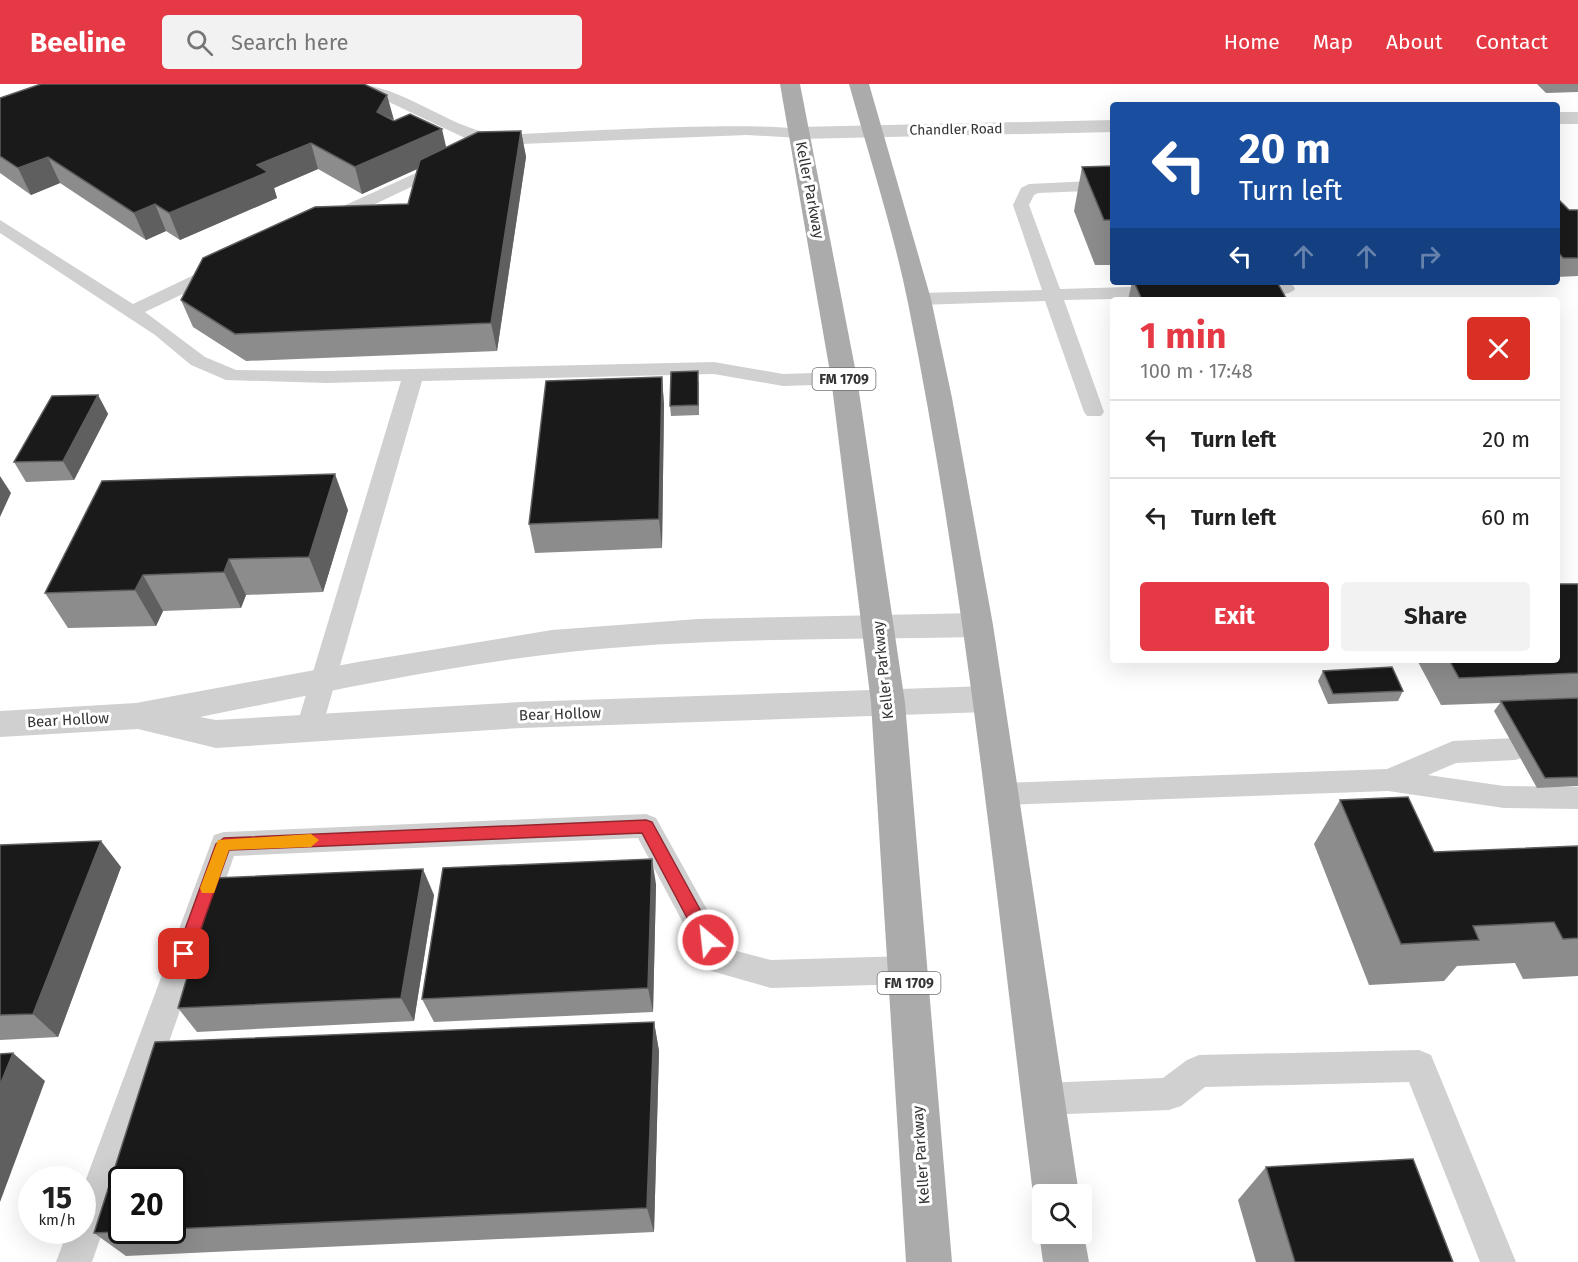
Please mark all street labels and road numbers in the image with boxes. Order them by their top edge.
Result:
street label: Chandler Road [909,120,1003,139]
street label: Keller Parkway [792,140,828,241]
road number: FM 1709 [812,368,876,390]
street label: Keller Parkway [869,619,897,720]
street label: Bear Hollow [519,704,602,724]
street label: Bear Hollow [26,709,110,731]
road number: FM 1709 [878,972,940,994]
street label: Keller Parkway [909,1104,933,1205]

